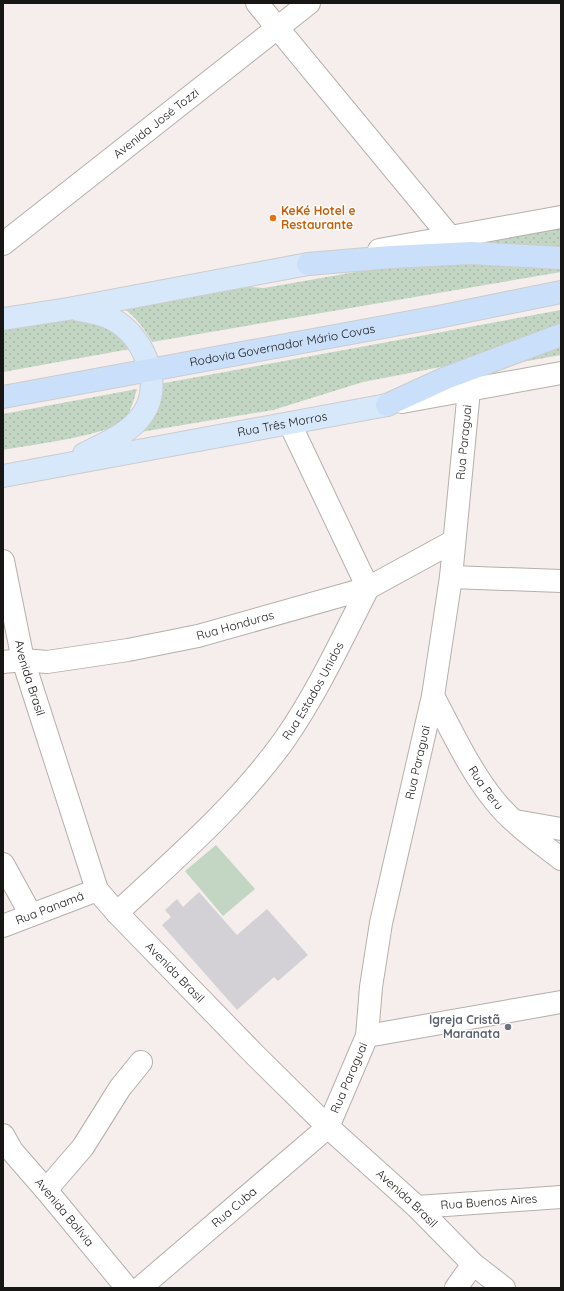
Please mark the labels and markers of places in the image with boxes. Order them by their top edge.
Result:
place label: KeKé Hotel e Restaurante [281,203,355,232]
marker: KeKé Hotel e Restaurante [268,213,278,223]
place label: Igreja Cristã Maranata [429,1012,500,1041]
marker: Igreja Cristã Maranata [503,1022,513,1032]

